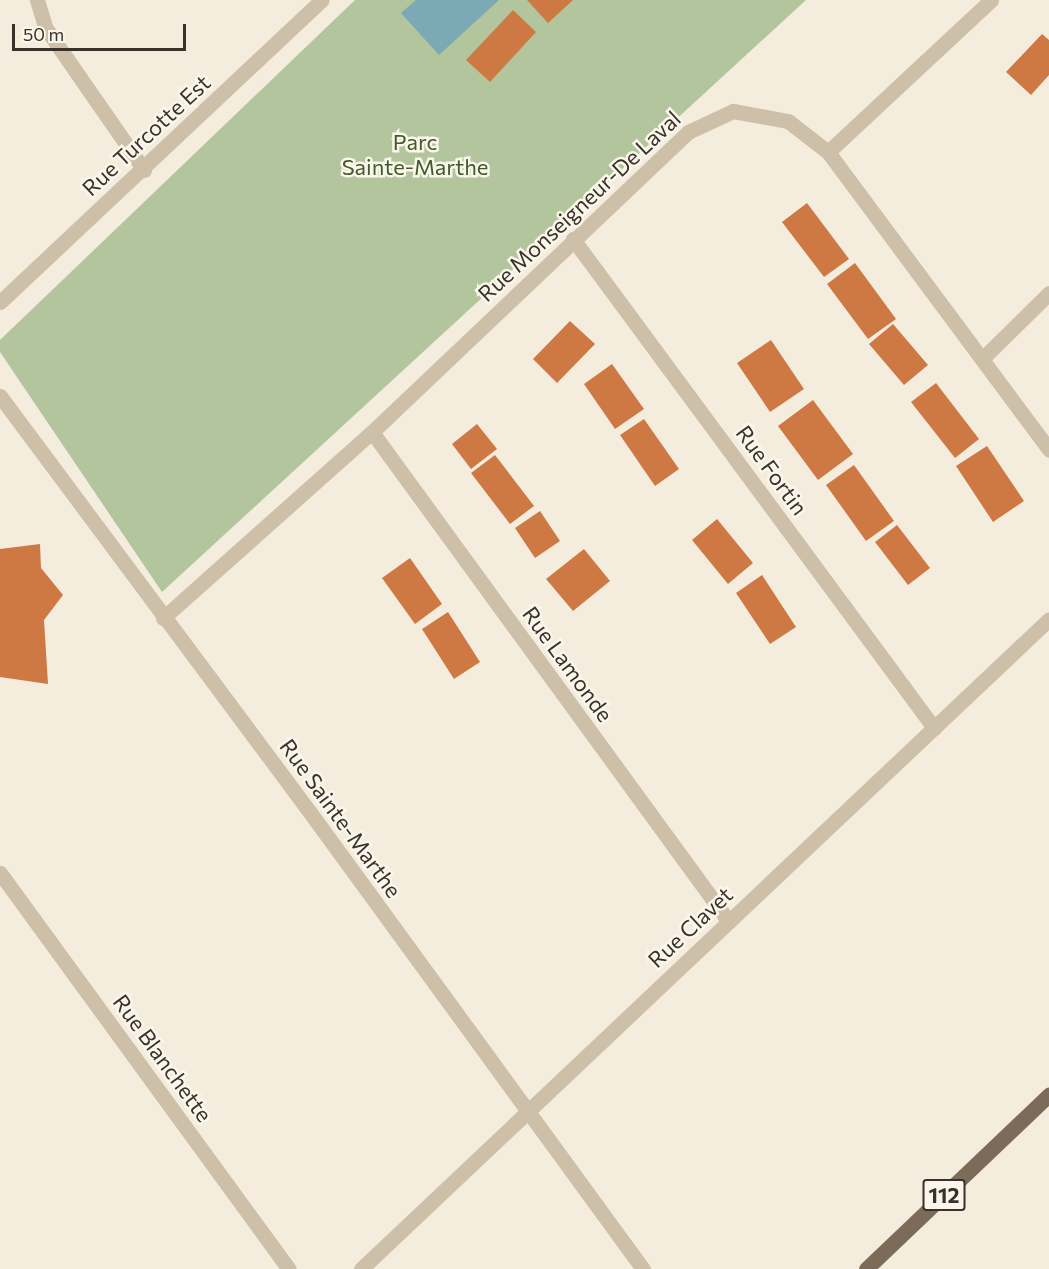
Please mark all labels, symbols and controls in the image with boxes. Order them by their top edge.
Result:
scale bar [15,12,189,50]
text: 50 m [23,23,64,45]
street label: Rue Turcotte Est [77,69,215,201]
street label: Rue Monseigneur-De Laval [472,105,686,307]
park label: Parc Sainte-Marthe [342,128,488,180]
street label: Rue Fortin [731,420,813,520]
street label: Rue Lamonde [517,601,619,727]
street label: Rue Sainte-Marthe [275,734,407,902]
street label: Rue Clavet [642,881,738,973]
street label: Rue Blanchette [108,989,218,1127]
road number: 112 [922,1177,966,1213]

